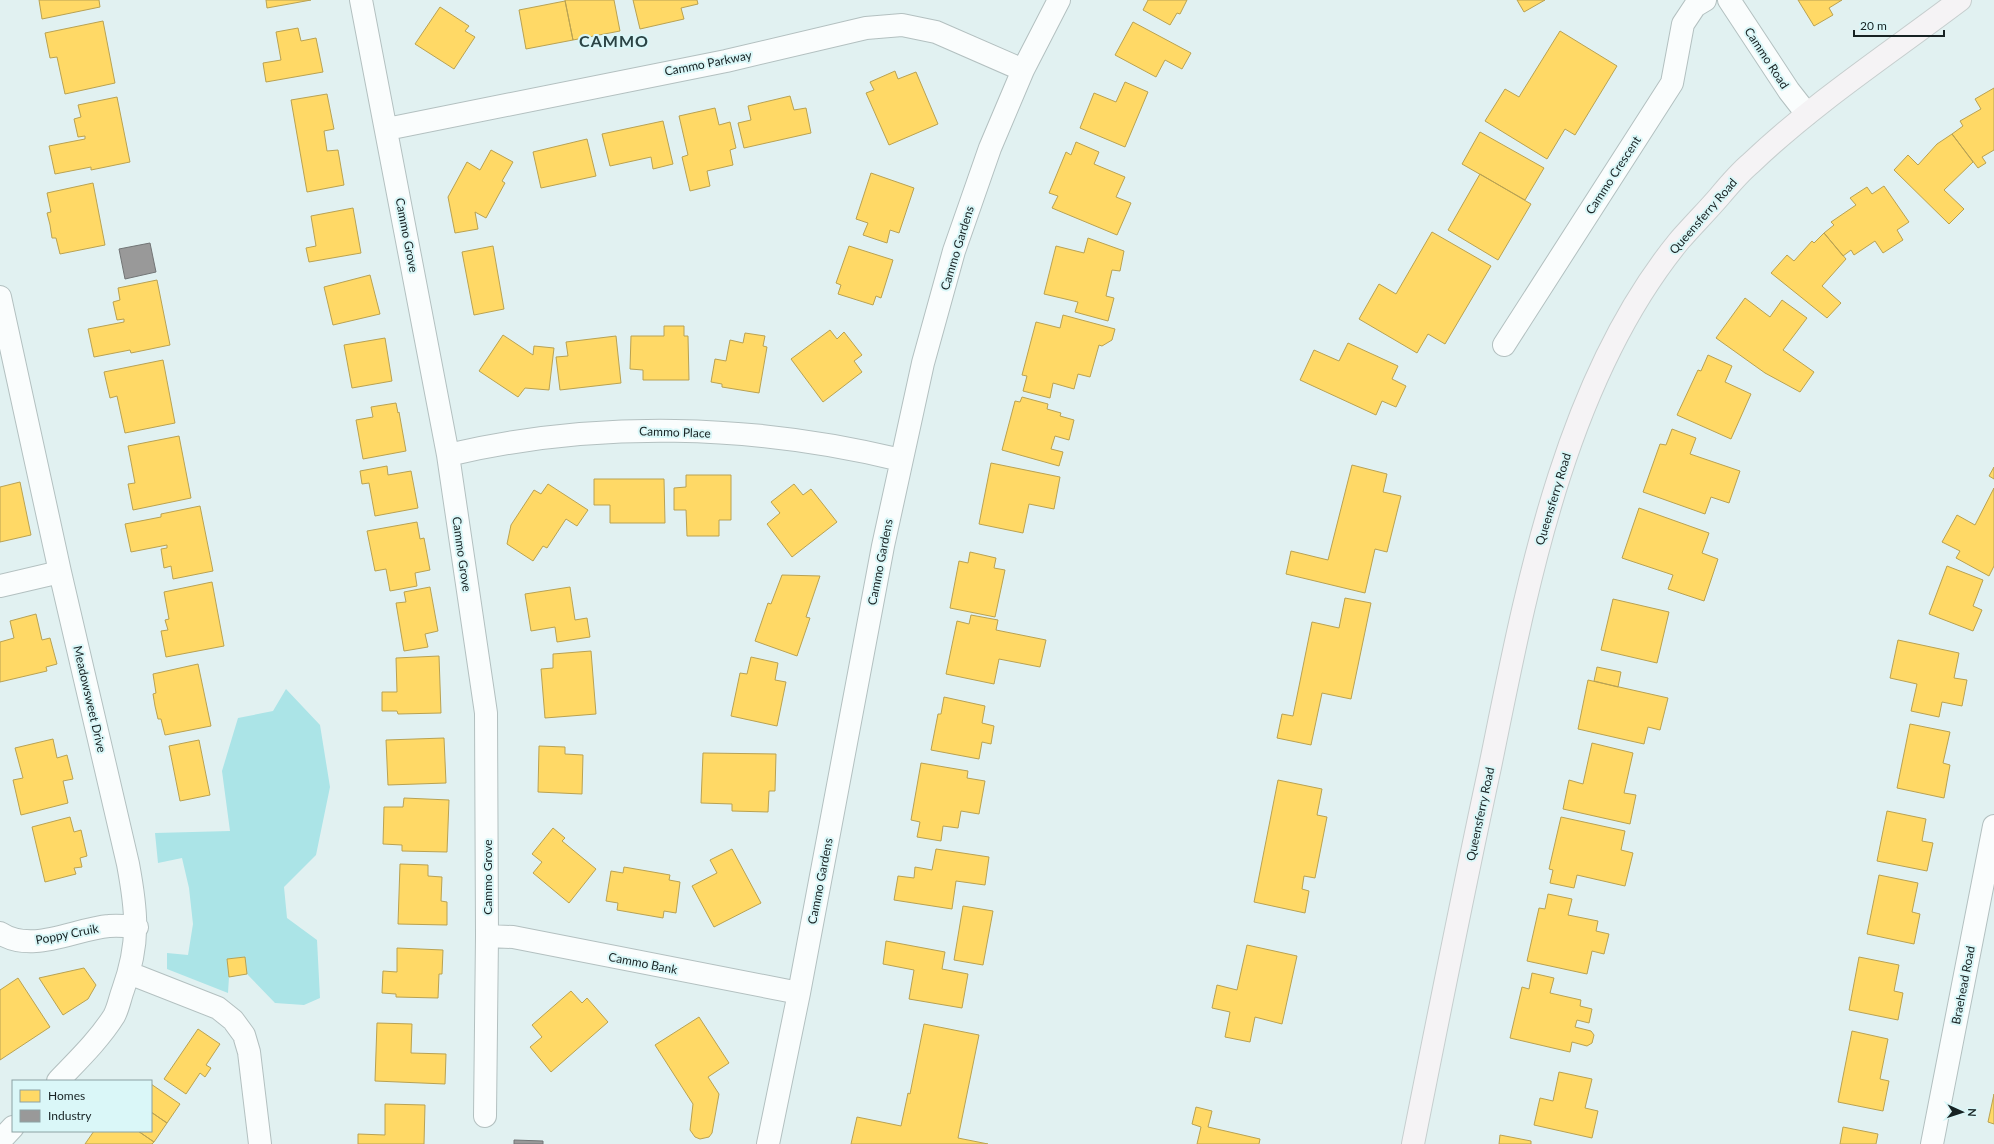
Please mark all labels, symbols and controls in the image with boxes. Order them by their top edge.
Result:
scale bar [1854,12,1944,38]
text: 20 m [1860,18,1887,33]
street label: Cammo Road [1742,24,1792,92]
district label: CAMMO [579,31,649,50]
street label: Cammo Parkway [663,47,754,79]
street label: Cammo Crescent [1582,133,1644,217]
street label: Queensferry Road [1666,175,1740,257]
street label: Cammo Grove [392,197,422,273]
street label: Cammo Gardens [937,204,977,292]
street label: Cammo Place [639,423,711,441]
street label: Queensferry Road [1532,451,1574,547]
street label: Cammo Grove [449,516,475,592]
street label: Cammo Gardens [864,518,896,606]
street label: Meadowsweet Drive [70,644,110,754]
street label: Queensferry Road [1463,766,1497,862]
street label: Cammo Gardens [804,837,836,925]
street label: Cammo Grove [480,839,495,915]
street label: Poppy Cruik [34,920,101,947]
street label: Braehead Road [1948,944,1978,1026]
street label: Cammo Bank [607,949,680,977]
legend [12,1080,152,1132]
text: Homes [48,1088,85,1103]
north arrow [1942,1092,1982,1132]
text: Industry [48,1108,92,1123]
text: N [1966,1108,1979,1117]

